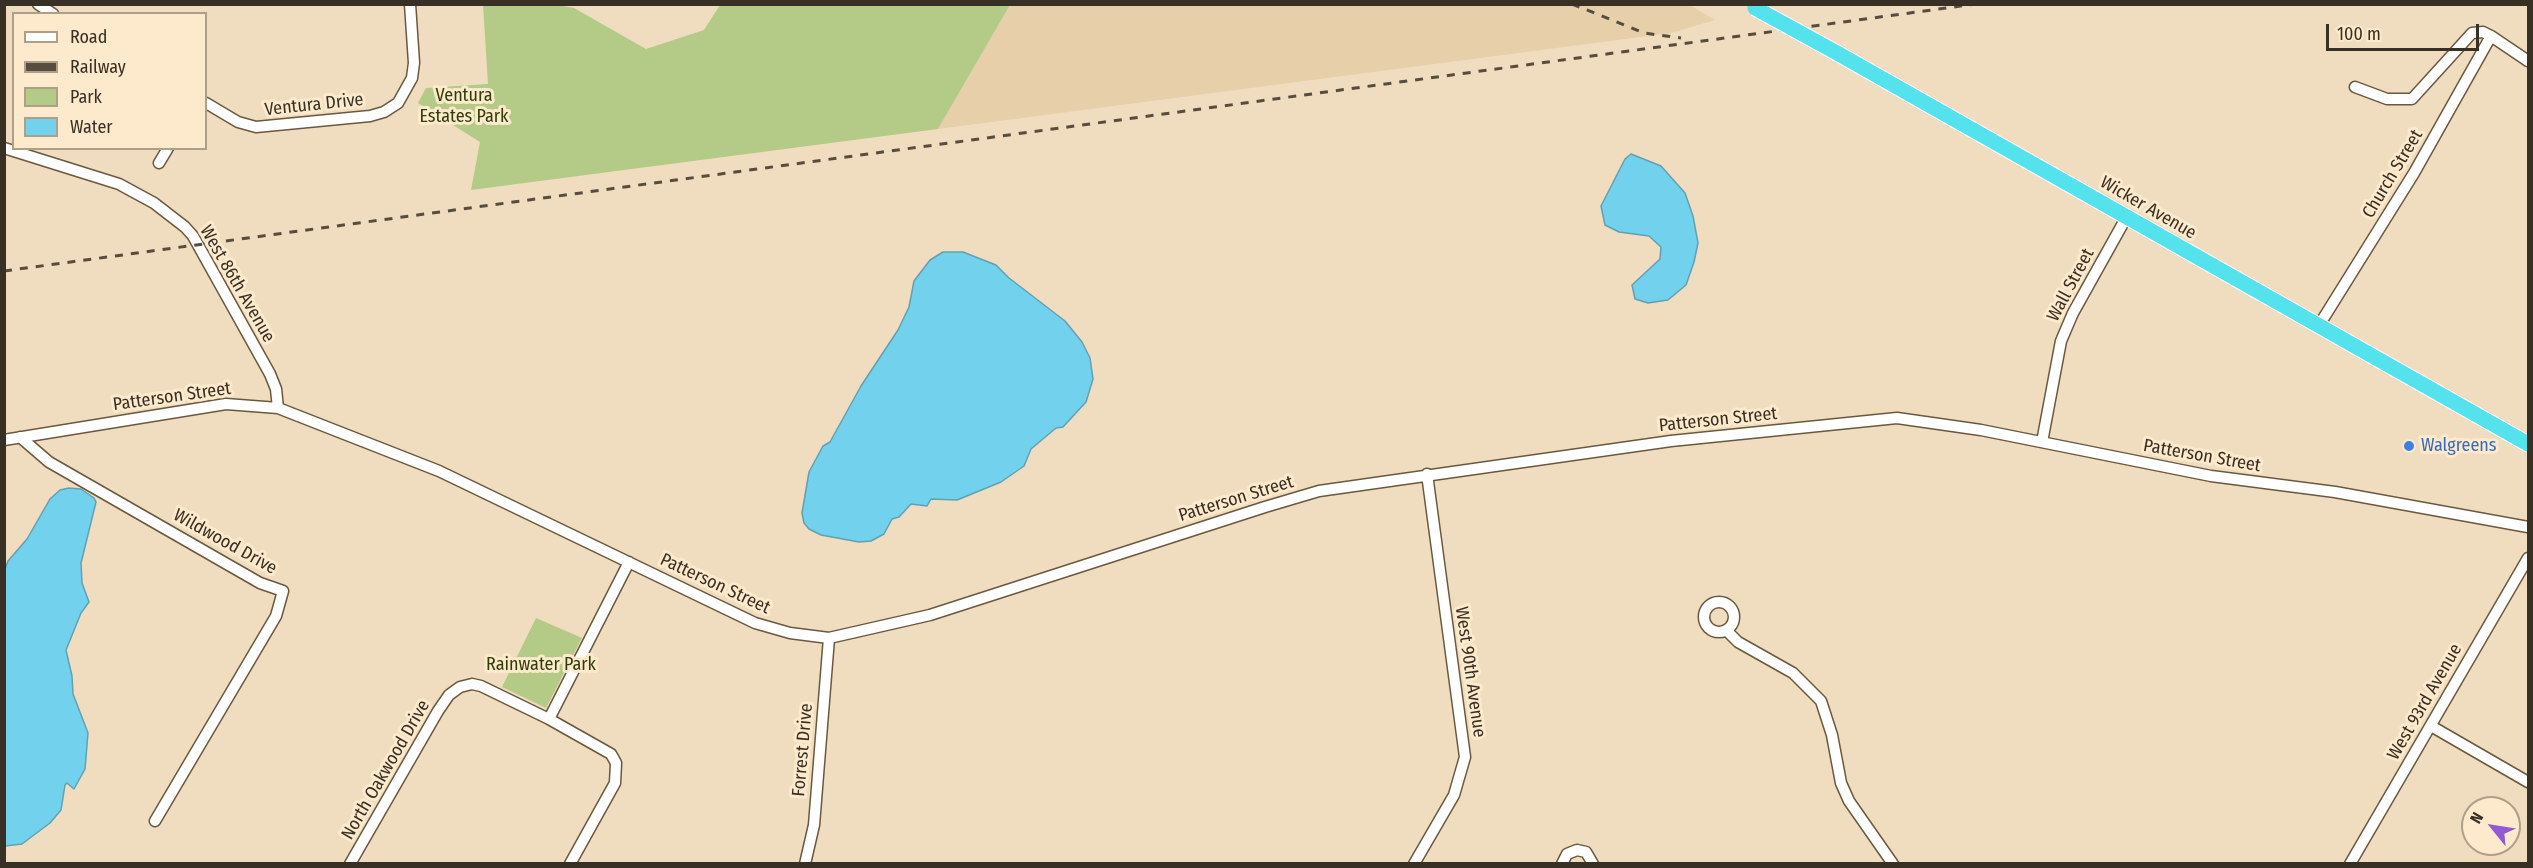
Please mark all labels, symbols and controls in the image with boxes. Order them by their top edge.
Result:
legend [12,12,207,150]
scale bar [2329,12,2482,50]
text: 100 m [2337,23,2381,45]
text: Road [70,26,107,48]
text: Railway [70,56,126,78]
park label: Ventura Estates Park [419,85,509,128]
text: Park [70,86,102,108]
street label: Ventura Drive [264,89,364,121]
text: Water [70,116,113,138]
street label: Church Street [2358,126,2428,222]
street label: Wicker Avenue [2096,172,2200,244]
street label: West 86th Avenue [195,222,279,346]
street label: Wall Street [2043,245,2099,325]
street label: Patterson Street [112,378,232,416]
street label: Patterson Street [1658,403,1778,437]
street label: Patterson Street [2142,435,2262,477]
place label: Walgreens [2421,435,2497,457]
marker: Walgreens [2402,439,2416,453]
street label: Patterson Street [1176,471,1296,527]
street label: Wildwood Drive [169,505,281,579]
street label: Patterson Street [657,549,773,619]
street label: West 90th Avenue [1450,605,1490,739]
street label: West 93rd Avenue [2383,640,2467,764]
park label: Rainwater Park [486,654,596,676]
street label: North Oakwood Drive [337,696,435,844]
street label: Forrest Drive [788,702,818,798]
north arrow [2461,796,2521,856]
text: N [2466,809,2487,827]

